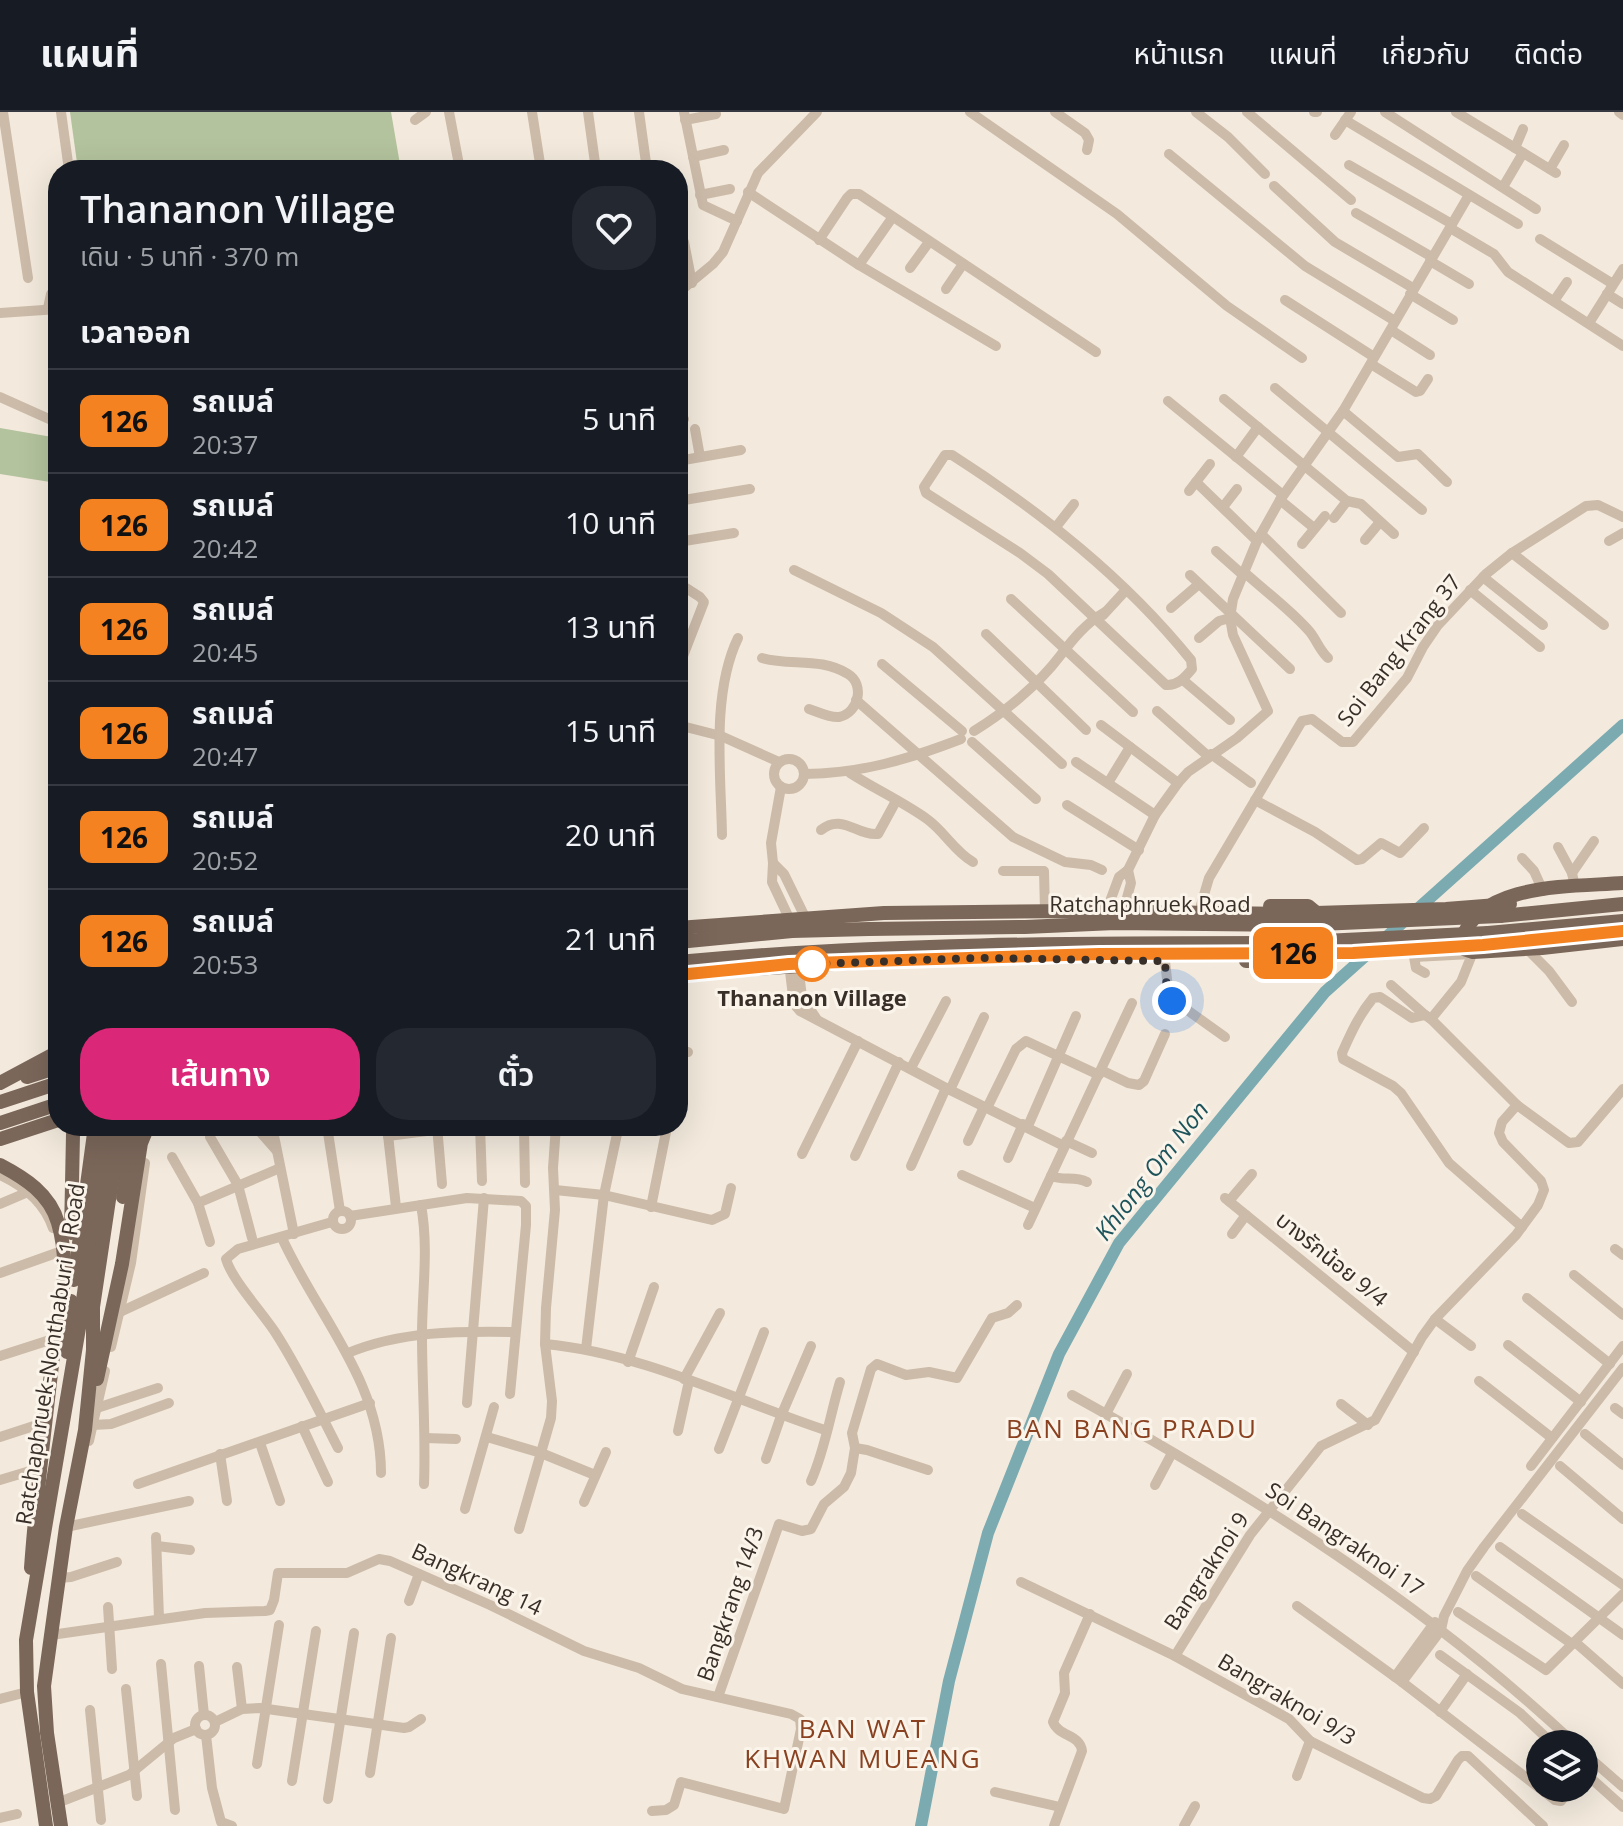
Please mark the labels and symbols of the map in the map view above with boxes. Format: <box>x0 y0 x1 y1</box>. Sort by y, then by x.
street label: Soi Bang Krang 37 <box>1329 567 1467 732</box>
street label: Ratchaphruek Road <box>1049 888 1251 918</box>
line badge: 126 <box>1247 927 1339 979</box>
marker: Thananon Village <box>795 947 829 981</box>
your location <box>1152 981 1192 1021</box>
place label: Thananon Village <box>717 982 907 1012</box>
water label: Khlong Om Non <box>1086 1094 1216 1246</box>
street label: Ratchaphruek-Nonthaburi 1 Road <box>7 1181 91 1527</box>
street label: บางรักน้อย 9/4 <box>1270 1204 1395 1313</box>
district label: BAN BANG PRADU <box>1006 1410 1258 1446</box>
street label: Soi Bangraknoi 17 <box>1261 1474 1430 1602</box>
street label: Bangraknoi 9 <box>1156 1506 1255 1635</box>
street label: Bangkrang 14/3 <box>689 1522 770 1685</box>
street label: Bangkrang 14 <box>407 1535 548 1622</box>
street label: Bangraknoi 9/3 <box>1213 1645 1362 1751</box>
district label: BAN WAT KHWAN MUEANG <box>744 1710 982 1776</box>

